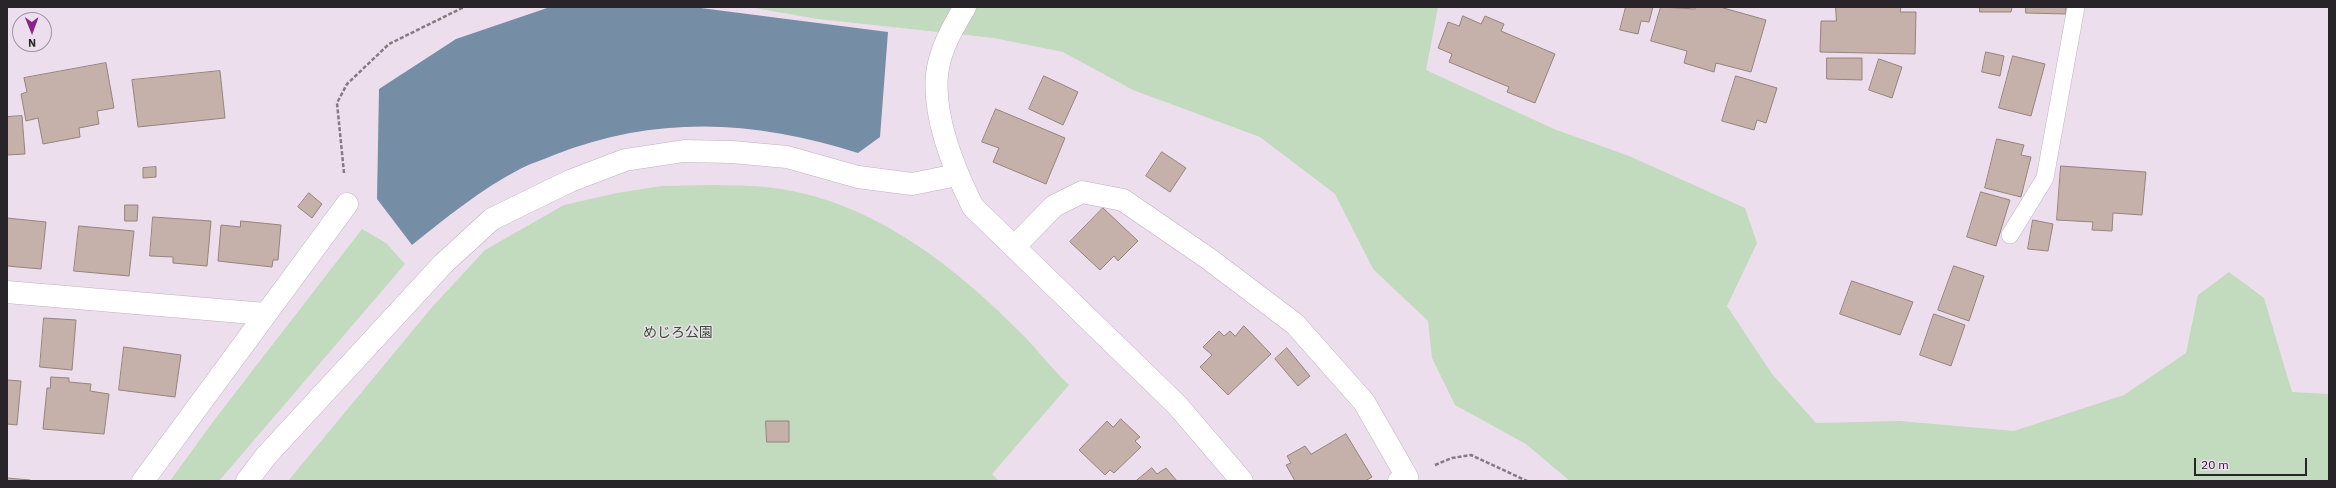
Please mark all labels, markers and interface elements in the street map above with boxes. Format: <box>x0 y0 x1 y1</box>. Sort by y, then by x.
north arrow <box>12 12 52 52</box>
text: N <box>28 36 36 50</box>
park label: めじろ公園 <box>643 325 713 341</box>
scale bar <box>2196 450 2309 476</box>
text: 20 m <box>2201 457 2229 472</box>

